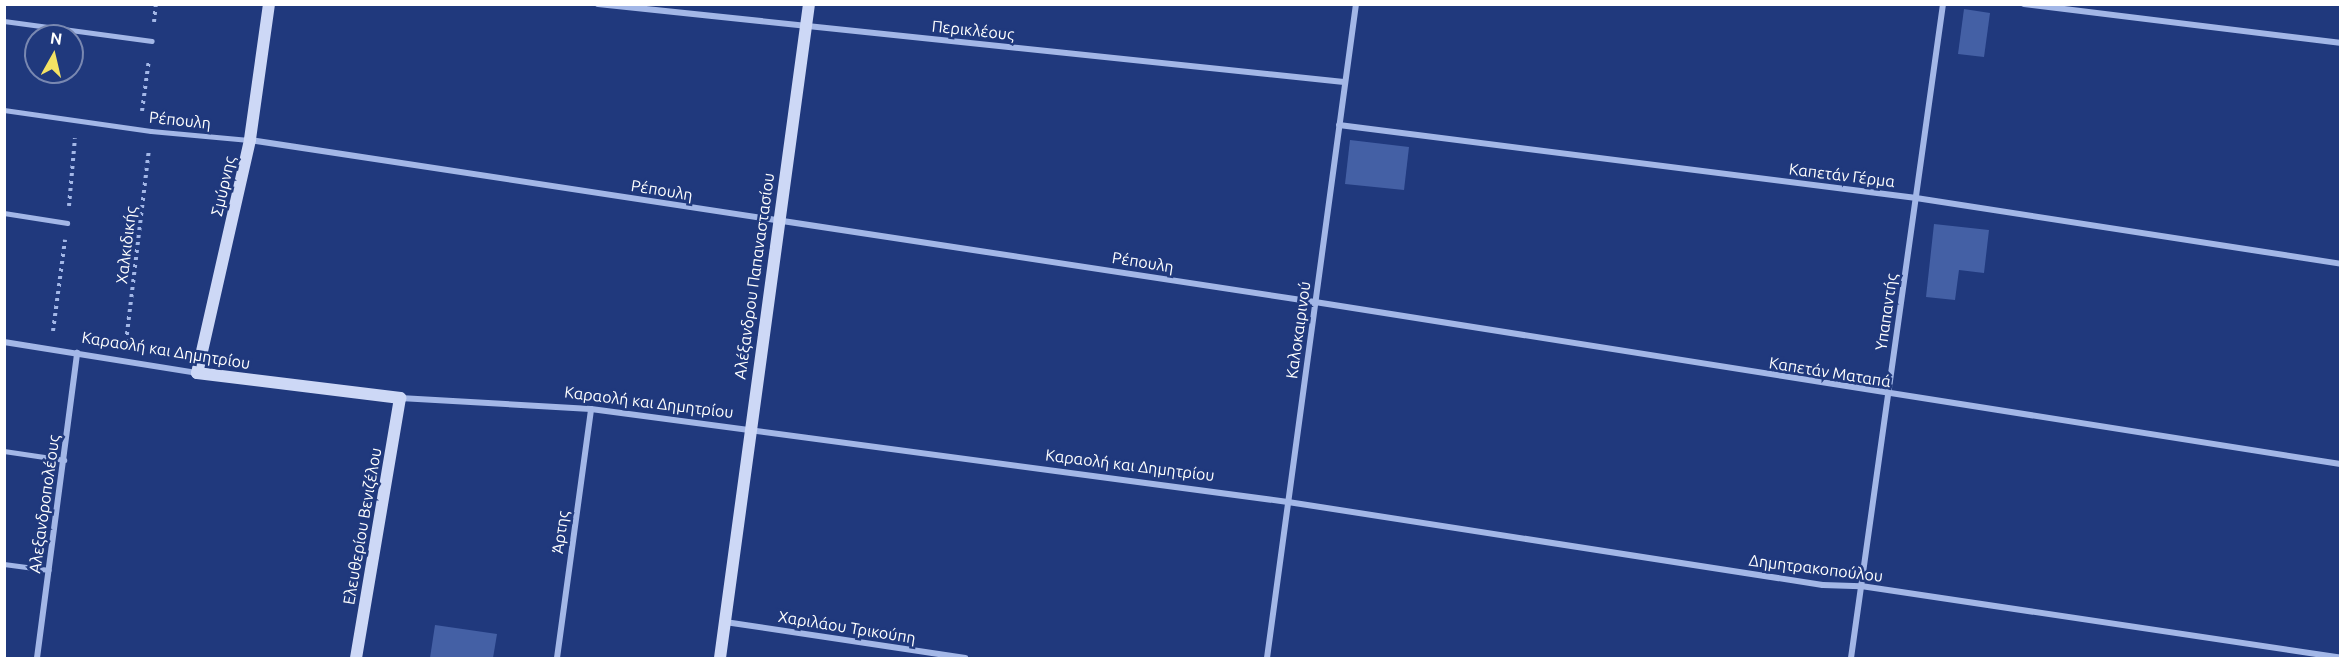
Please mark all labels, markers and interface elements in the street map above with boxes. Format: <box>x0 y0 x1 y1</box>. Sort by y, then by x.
street label: Περικλέους <box>931 16 1015 44</box>
north arrow <box>24 24 84 84</box>
text: N <box>49 28 63 48</box>
street label: Ρέπουλη <box>148 107 212 133</box>
street label: Σμύρνης <box>207 154 239 218</box>
street label: Καπετάν Γέρμα <box>1788 159 1896 191</box>
street label: Αλέξανδρου Παπαναστασίου <box>730 172 778 380</box>
street label: Ρέπουλη <box>630 176 694 204</box>
street label: Χαλκιδικής <box>112 205 140 285</box>
street label: Ρέπουλη <box>1111 248 1175 276</box>
street label: Υπαπαντής <box>1871 272 1901 352</box>
street label: Καλοκαιρινού <box>1282 280 1314 380</box>
street label: Καραολή και Δημητρίου <box>80 327 252 373</box>
street label: Καπετάν Ματαπά <box>1768 353 1892 391</box>
street label: Καραολή και Δημητρίου <box>563 382 735 422</box>
street label: Αλεξανδροπολέους <box>25 433 63 575</box>
street label: Καραολή και Δημητρίου <box>1044 445 1216 485</box>
street label: Ελευθερίου Βενιζέλου <box>339 446 385 606</box>
street label: Άρτης <box>547 509 573 555</box>
street label: Δημητρακοπούλου <box>1748 550 1884 586</box>
street label: Χαριλάου Τρικούπη <box>777 607 917 647</box>

